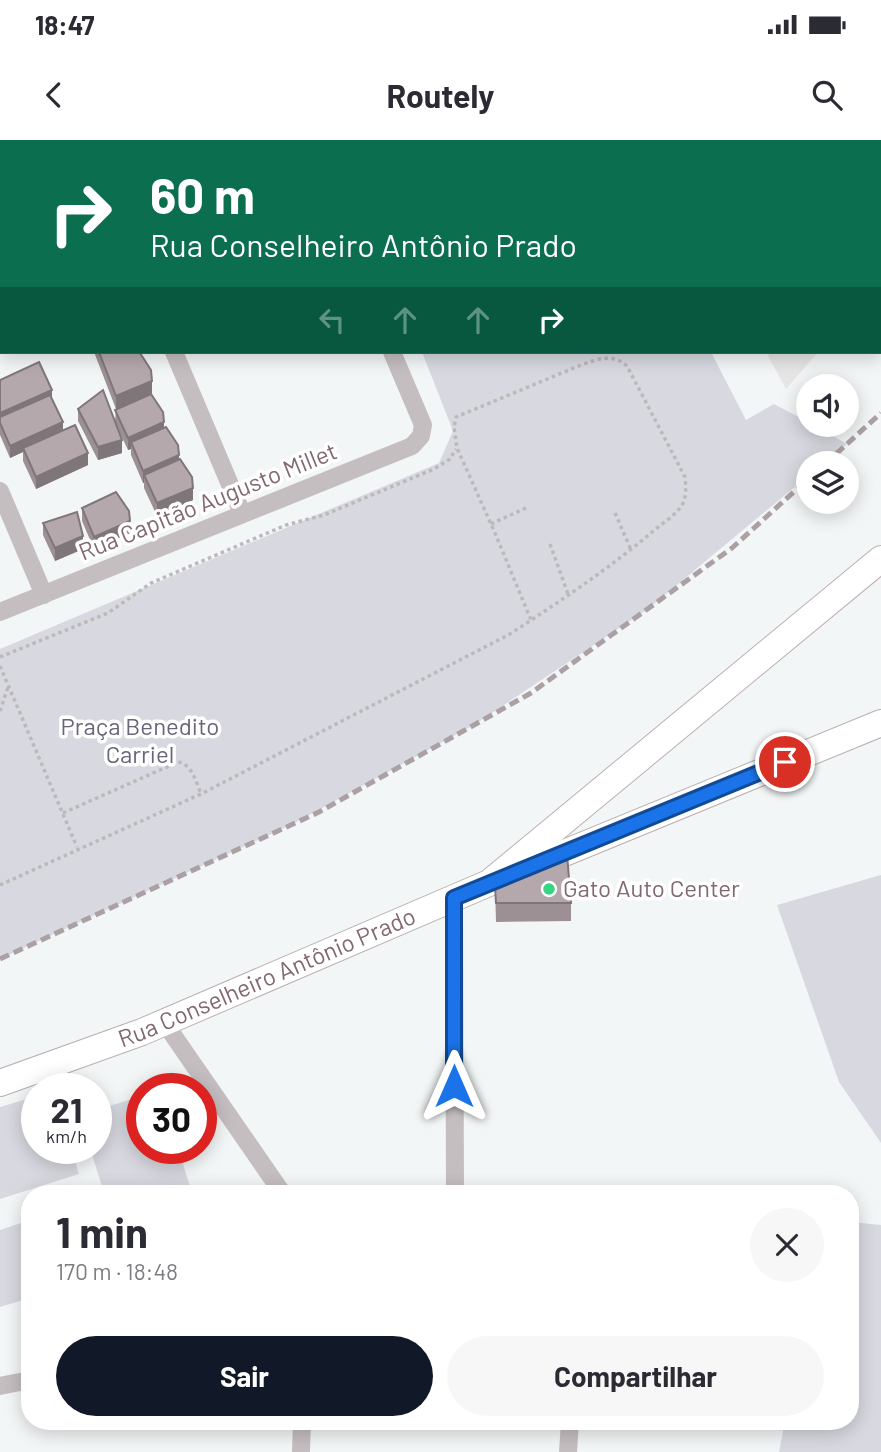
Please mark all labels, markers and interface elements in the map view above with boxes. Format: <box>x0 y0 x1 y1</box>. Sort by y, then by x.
text: 18:47 <box>35 9 95 40</box>
icon: back <box>35 76 73 114</box>
text: Routely <box>386 76 495 114</box>
icon: search <box>808 76 846 114</box>
text: 60 m <box>150 165 255 224</box>
icon: right <box>35 168 126 259</box>
text: Rua Conselheiro Antônio Prado <box>150 225 577 263</box>
icon: left <box>313 301 351 339</box>
icon: ahead <box>386 301 424 339</box>
icon: ahead <box>459 301 497 339</box>
icon: right <box>532 301 570 339</box>
map controls <box>796 374 859 514</box>
button: sound <box>796 374 859 437</box>
street label: Rua Capitão Augusto Millet <box>74 435 341 566</box>
button: layers <box>796 451 859 514</box>
park label: Praça Benedito Carriel <box>61 711 219 768</box>
pin <box>755 732 815 792</box>
icon: arrive <box>766 743 804 781</box>
place label: Gato Auto Center <box>563 873 740 902</box>
marker: Gato Auto Center <box>541 881 557 897</box>
street label: Rua Conselheiro Antônio Prado <box>114 900 419 1052</box>
position arrow <box>417 1049 491 1123</box>
speed limit sign: 30 <box>126 1073 217 1164</box>
text: 21 <box>51 1088 82 1130</box>
text: km/h <box>46 1125 87 1147</box>
text: 1 min <box>56 1206 148 1256</box>
button: close <box>750 1208 824 1282</box>
text: 170 m · 18:48 <box>56 1257 178 1285</box>
button: Sair <box>56 1336 433 1416</box>
button: Compartilhar <box>447 1336 824 1416</box>

